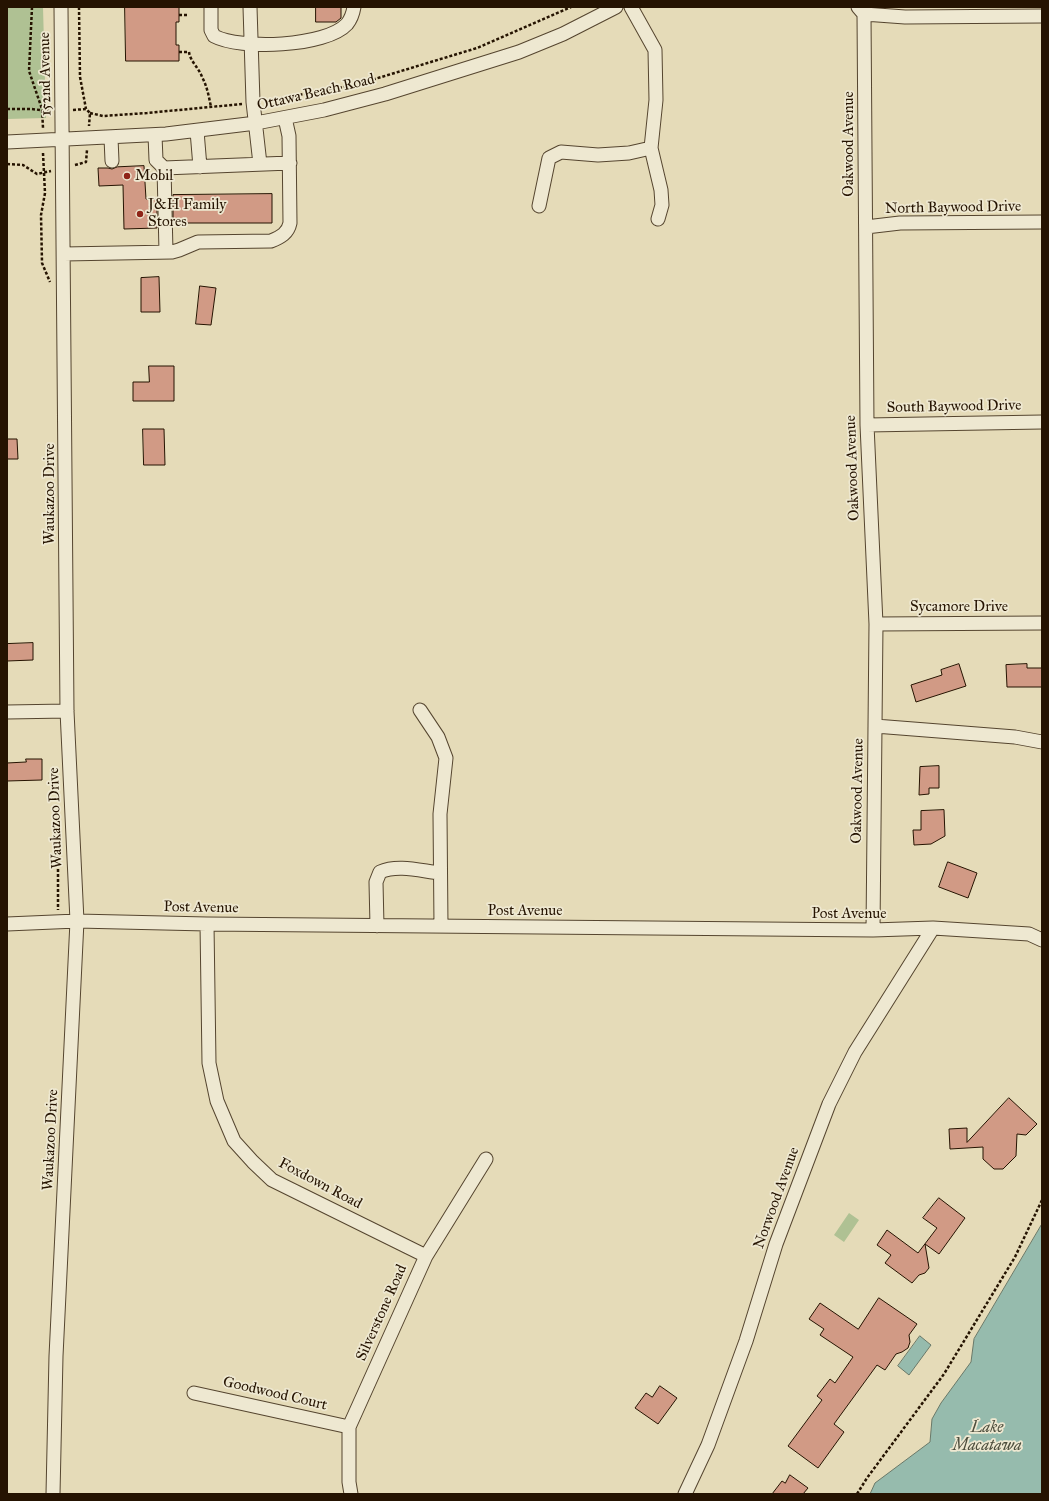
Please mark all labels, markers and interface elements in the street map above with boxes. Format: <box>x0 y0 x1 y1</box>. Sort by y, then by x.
street label: 152nd Avenue <box>36 32 56 116</box>
street label: Ottawa Beach Road <box>256 71 376 115</box>
street label: Oakwood Avenue <box>840 91 858 197</box>
place label: Mobil <box>135 167 173 185</box>
marker: Mobil <box>122 171 132 181</box>
place label: J&H Family Stores <box>148 196 226 231</box>
street label: North Baywood Drive <box>885 198 1021 218</box>
marker: J&H Family Stores <box>135 209 145 219</box>
street label: South Baywood Drive <box>886 397 1022 417</box>
street label: Oakwood Avenue <box>842 415 864 521</box>
street label: Waukazoo Drive <box>41 443 59 545</box>
street label: Sycamore Drive <box>910 598 1008 616</box>
street label: Oakwood Avenue <box>848 738 868 844</box>
street label: Waukazoo Drive <box>45 767 67 869</box>
street label: Post Avenue <box>163 898 239 918</box>
street label: Post Avenue <box>488 902 562 920</box>
street label: Post Avenue <box>812 905 886 923</box>
street label: Waukazoo Drive <box>39 1089 63 1191</box>
street label: Norwood Avenue <box>750 1145 804 1251</box>
street label: Foxdown Road <box>275 1154 365 1214</box>
street label: Silverstone Road <box>353 1262 411 1364</box>
street label: Goodwood Court <box>221 1373 329 1415</box>
water label: Lake Macatawa <box>952 1418 1022 1456</box>

